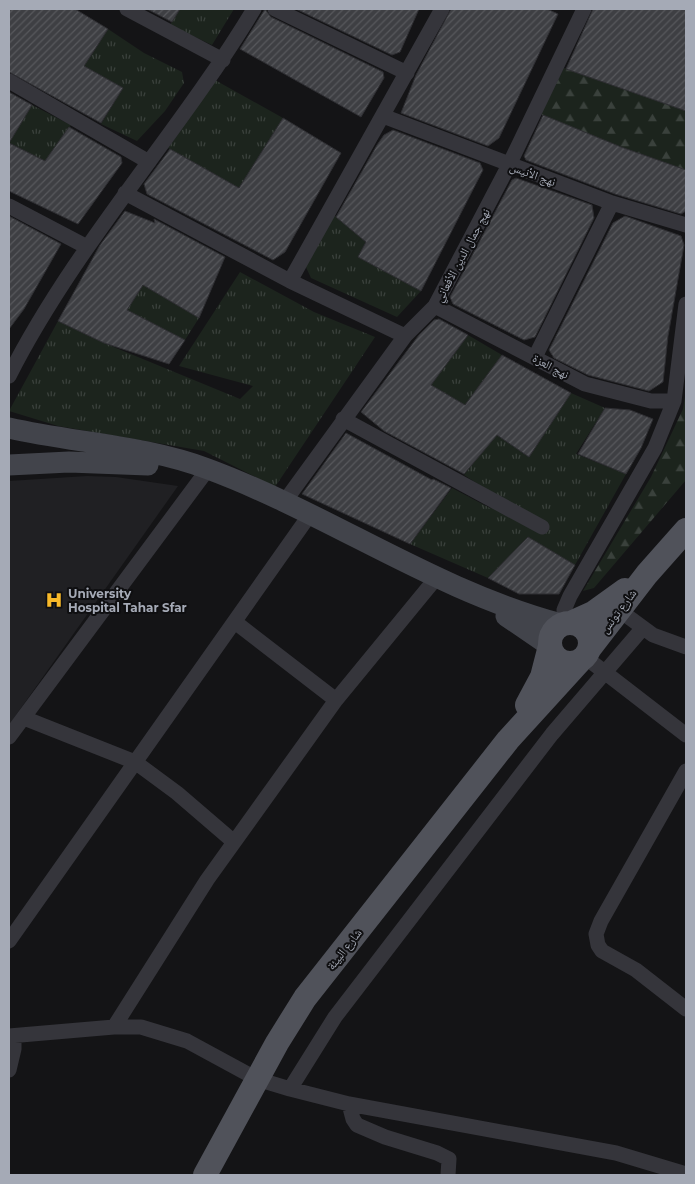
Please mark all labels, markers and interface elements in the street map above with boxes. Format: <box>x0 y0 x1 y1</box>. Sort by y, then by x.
street label: نهج الأنيس <box>508 159 558 189</box>
street label: نهج جمال الدين الأفعاني <box>431 206 496 306</box>
street label: نهج العزة <box>530 350 572 382</box>
place label: University Hospital Tahar Sfar <box>68 586 187 615</box>
street label: شارع تونس <box>597 586 640 637</box>
hospital icon: University Hospital Tahar Sfar <box>44 590 64 610</box>
street label: شارع البيئة <box>323 925 366 973</box>

